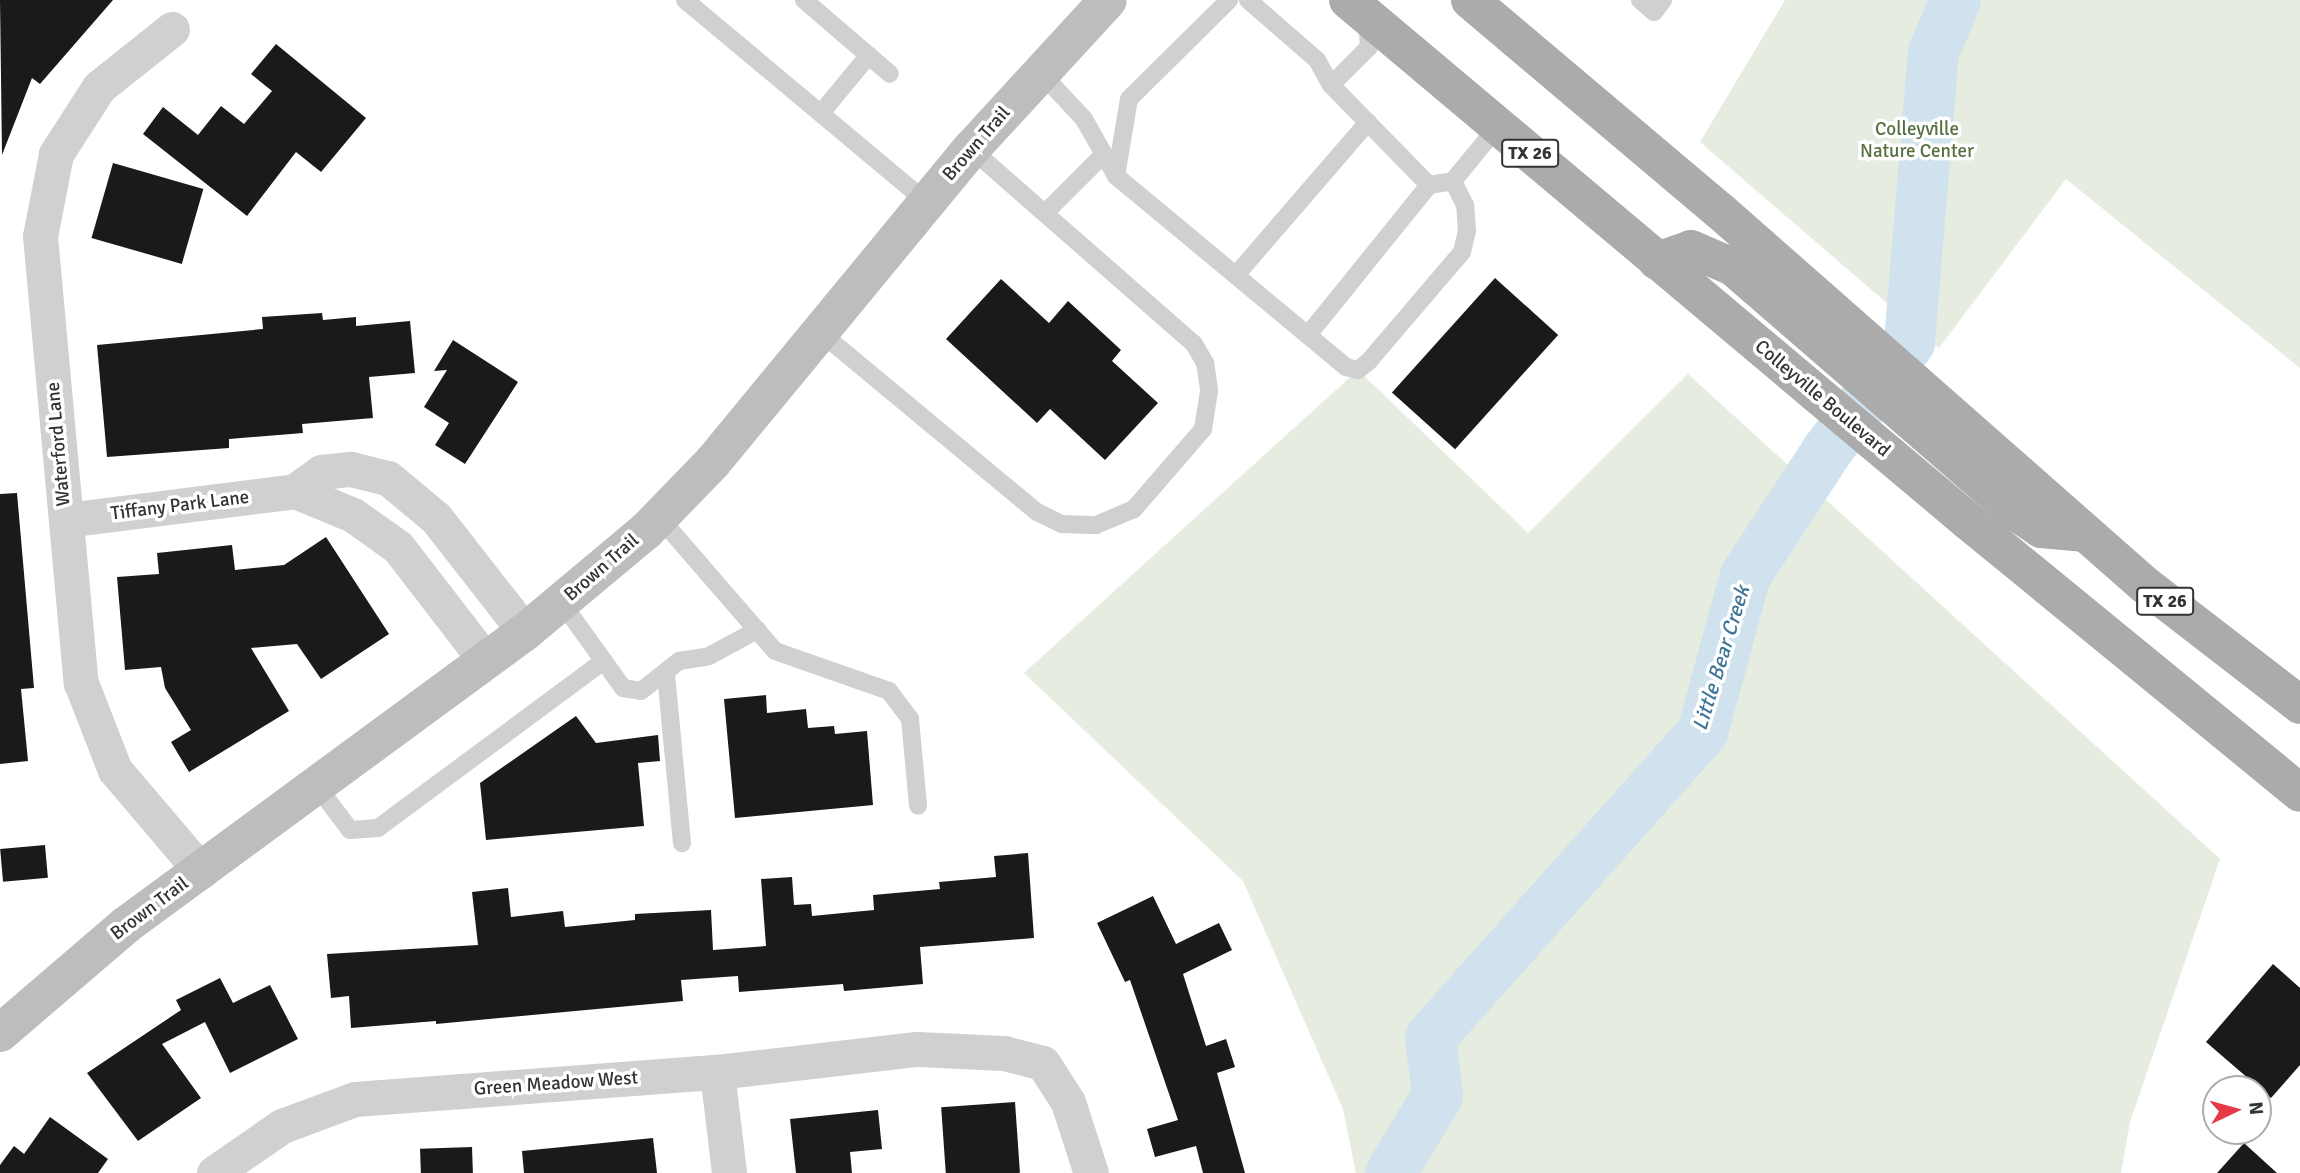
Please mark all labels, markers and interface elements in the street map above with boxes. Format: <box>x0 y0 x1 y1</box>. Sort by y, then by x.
street label: Brown Trail <box>938 102 1016 186</box>
park label: Colleyville Nature Center <box>1860 119 1974 163</box>
road number: TX 26 <box>1500 138 1560 168</box>
street label: Colleyville Boulevard <box>1750 336 1894 462</box>
street label: Waterford Lane <box>42 381 76 507</box>
street label: Tiffany Park Lane <box>110 486 250 526</box>
street label: Brown Trail <box>560 529 644 607</box>
water label: Little Bear Creek <box>1687 583 1755 733</box>
road number: TX 26 <box>2135 586 2195 616</box>
street label: Brown Trail <box>107 872 193 946</box>
street label: Green Meadow West <box>473 1067 639 1101</box>
north arrow <box>2202 1075 2272 1145</box>
text: N <box>2243 1101 2268 1116</box>

